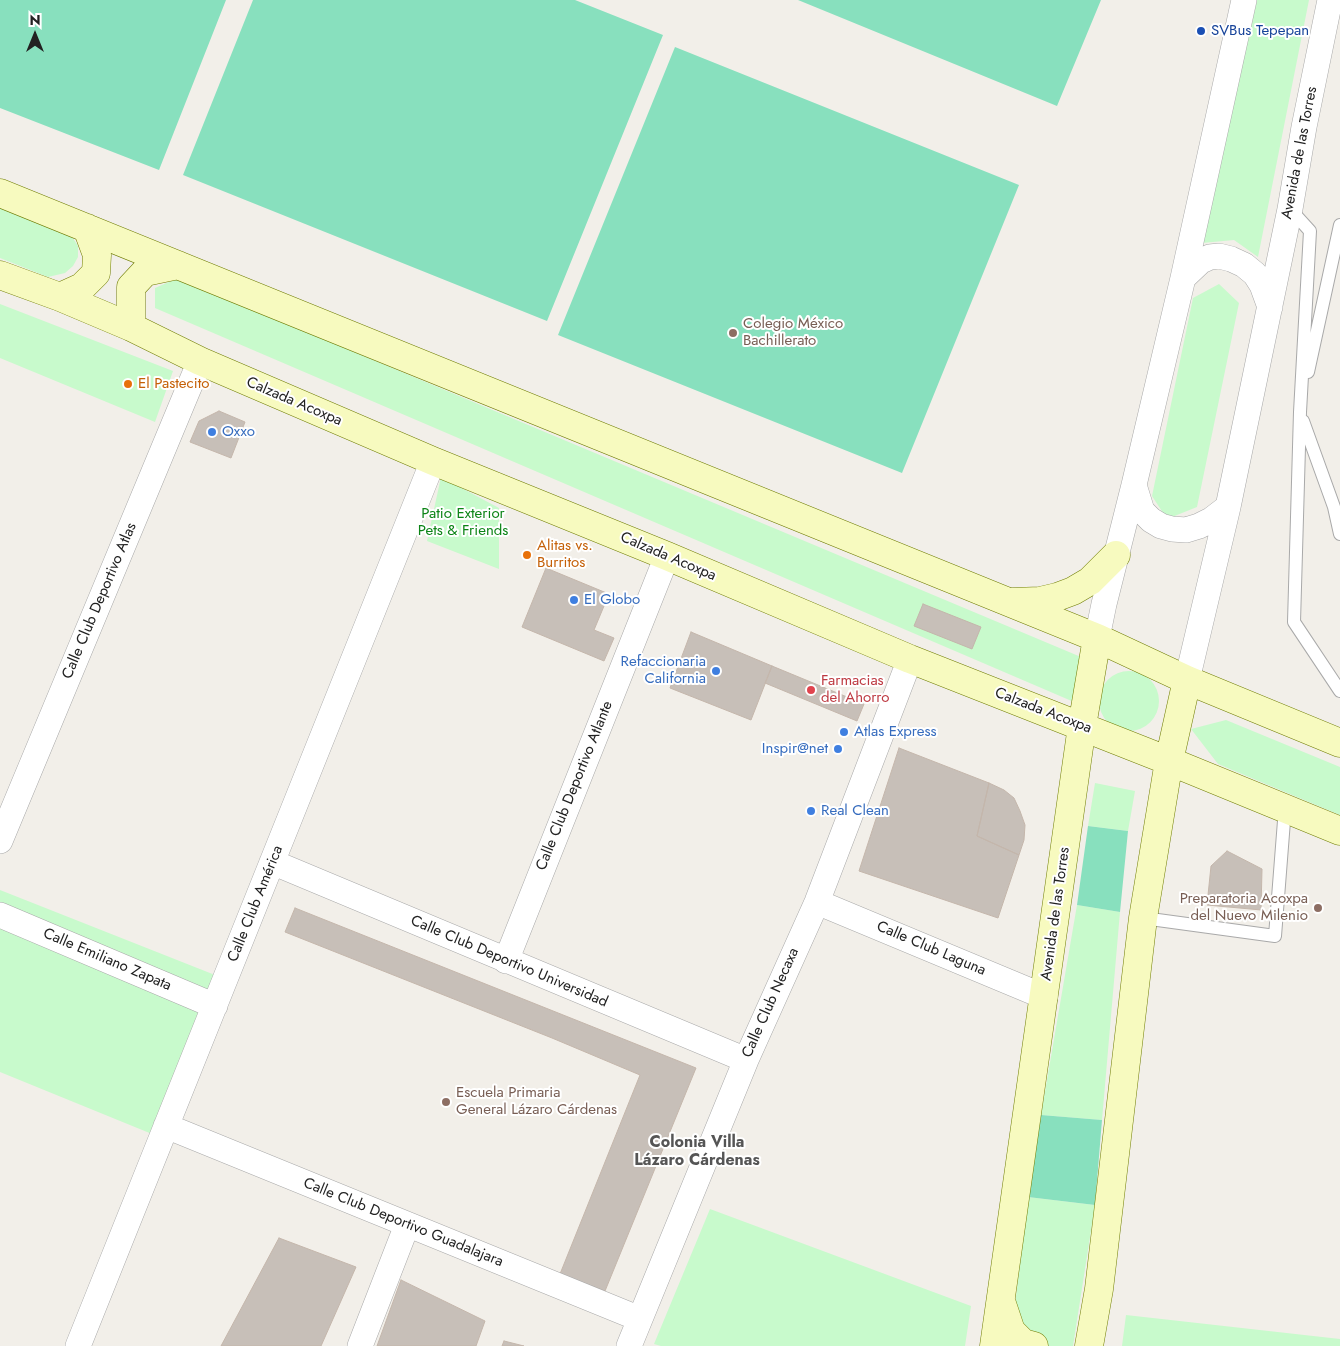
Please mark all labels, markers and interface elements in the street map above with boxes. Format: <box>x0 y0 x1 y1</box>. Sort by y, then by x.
north arrow <box>10 10 60 60</box>
text: N <box>29 10 41 30</box>
place label: SVBus Tepepan <box>1211 22 1309 40</box>
marker: SVBus Tepepan <box>1195 25 1207 37</box>
street label: Avenida de las Torres <box>1278 85 1322 221</box>
place label: Colegio México Bachillerato <box>743 315 843 350</box>
marker: Colegio México Bachillerato <box>727 327 739 339</box>
street label: Calzada Acoxpa <box>243 374 345 430</box>
place label: El Pastecito <box>138 375 209 393</box>
marker: El Pastecito <box>122 378 134 390</box>
place label: Oxxo <box>222 423 255 441</box>
marker: Oxxo <box>206 426 218 438</box>
park label: Patio Exterior Pets & Friends <box>418 505 508 540</box>
street label: Calle Club Deportivo Atlas <box>59 520 141 682</box>
street label: Calzada Acoxpa <box>617 529 719 585</box>
place label: Alitas vs. Burritos <box>537 537 593 572</box>
marker: Alitas vs. Burritos <box>521 549 533 561</box>
place label: El Globo <box>584 591 640 609</box>
marker: El Globo <box>568 594 580 606</box>
place label: Refaccionaria California <box>621 653 706 688</box>
marker: Refaccionaria California <box>710 665 722 677</box>
place label: Farmacias del Ahorro <box>821 672 889 707</box>
marker: Farmacias del Ahorro <box>805 684 817 696</box>
street label: Calzada Acoxpa <box>992 684 1094 738</box>
street label: Calle Club Deportivo Atlante <box>533 699 617 873</box>
place label: Atlas Express <box>854 723 937 741</box>
marker: Atlas Express <box>838 726 850 738</box>
place label: Inspir@net <box>762 740 828 758</box>
marker: Inspir@net <box>832 743 844 755</box>
place label: Real Clean <box>821 802 889 820</box>
marker: Real Clean <box>805 805 817 817</box>
street label: Calle Club América <box>224 843 288 965</box>
street label: Avenida de las Torres <box>1038 846 1074 982</box>
place label: Preparatoria Acoxpa del Nuevo Milenio <box>1180 890 1308 925</box>
marker: Preparatoria Acoxpa del Nuevo Milenio <box>1312 902 1324 914</box>
street label: Calle Club Deportivo Universidad <box>408 912 610 1012</box>
street label: Calle Club Laguna <box>874 918 988 980</box>
street label: Calle Emiliano Zapata <box>40 925 174 995</box>
street label: Calle Club Necaxa <box>739 945 803 1061</box>
place label: Escuela Primaria General Lázaro Cárdenas <box>456 1084 617 1119</box>
marker: Escuela Primaria General Lázaro Cárdenas <box>440 1096 452 1108</box>
district label: Colonia Villa Lázaro Cárdenas <box>634 1133 760 1171</box>
street label: Calle Club Deportivo Guadalajara <box>300 1175 506 1271</box>

